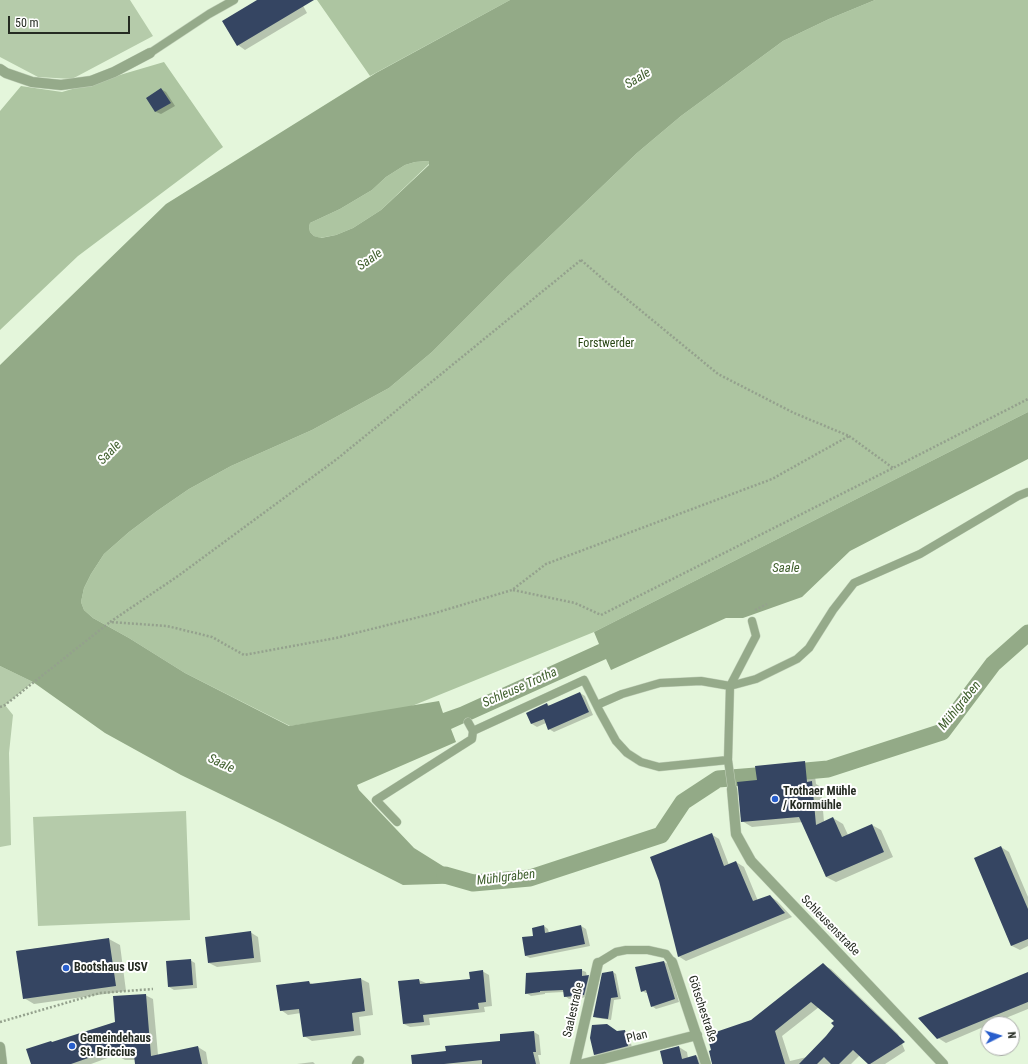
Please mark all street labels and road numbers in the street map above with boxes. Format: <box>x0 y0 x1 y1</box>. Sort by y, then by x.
street label: Schleusenstraße <box>797 893 863 959</box>
street label: Götschestraße <box>684 974 720 1044</box>
street label: Saalestraße <box>561 981 587 1039</box>
street label: Plan <box>625 1027 649 1047</box>

